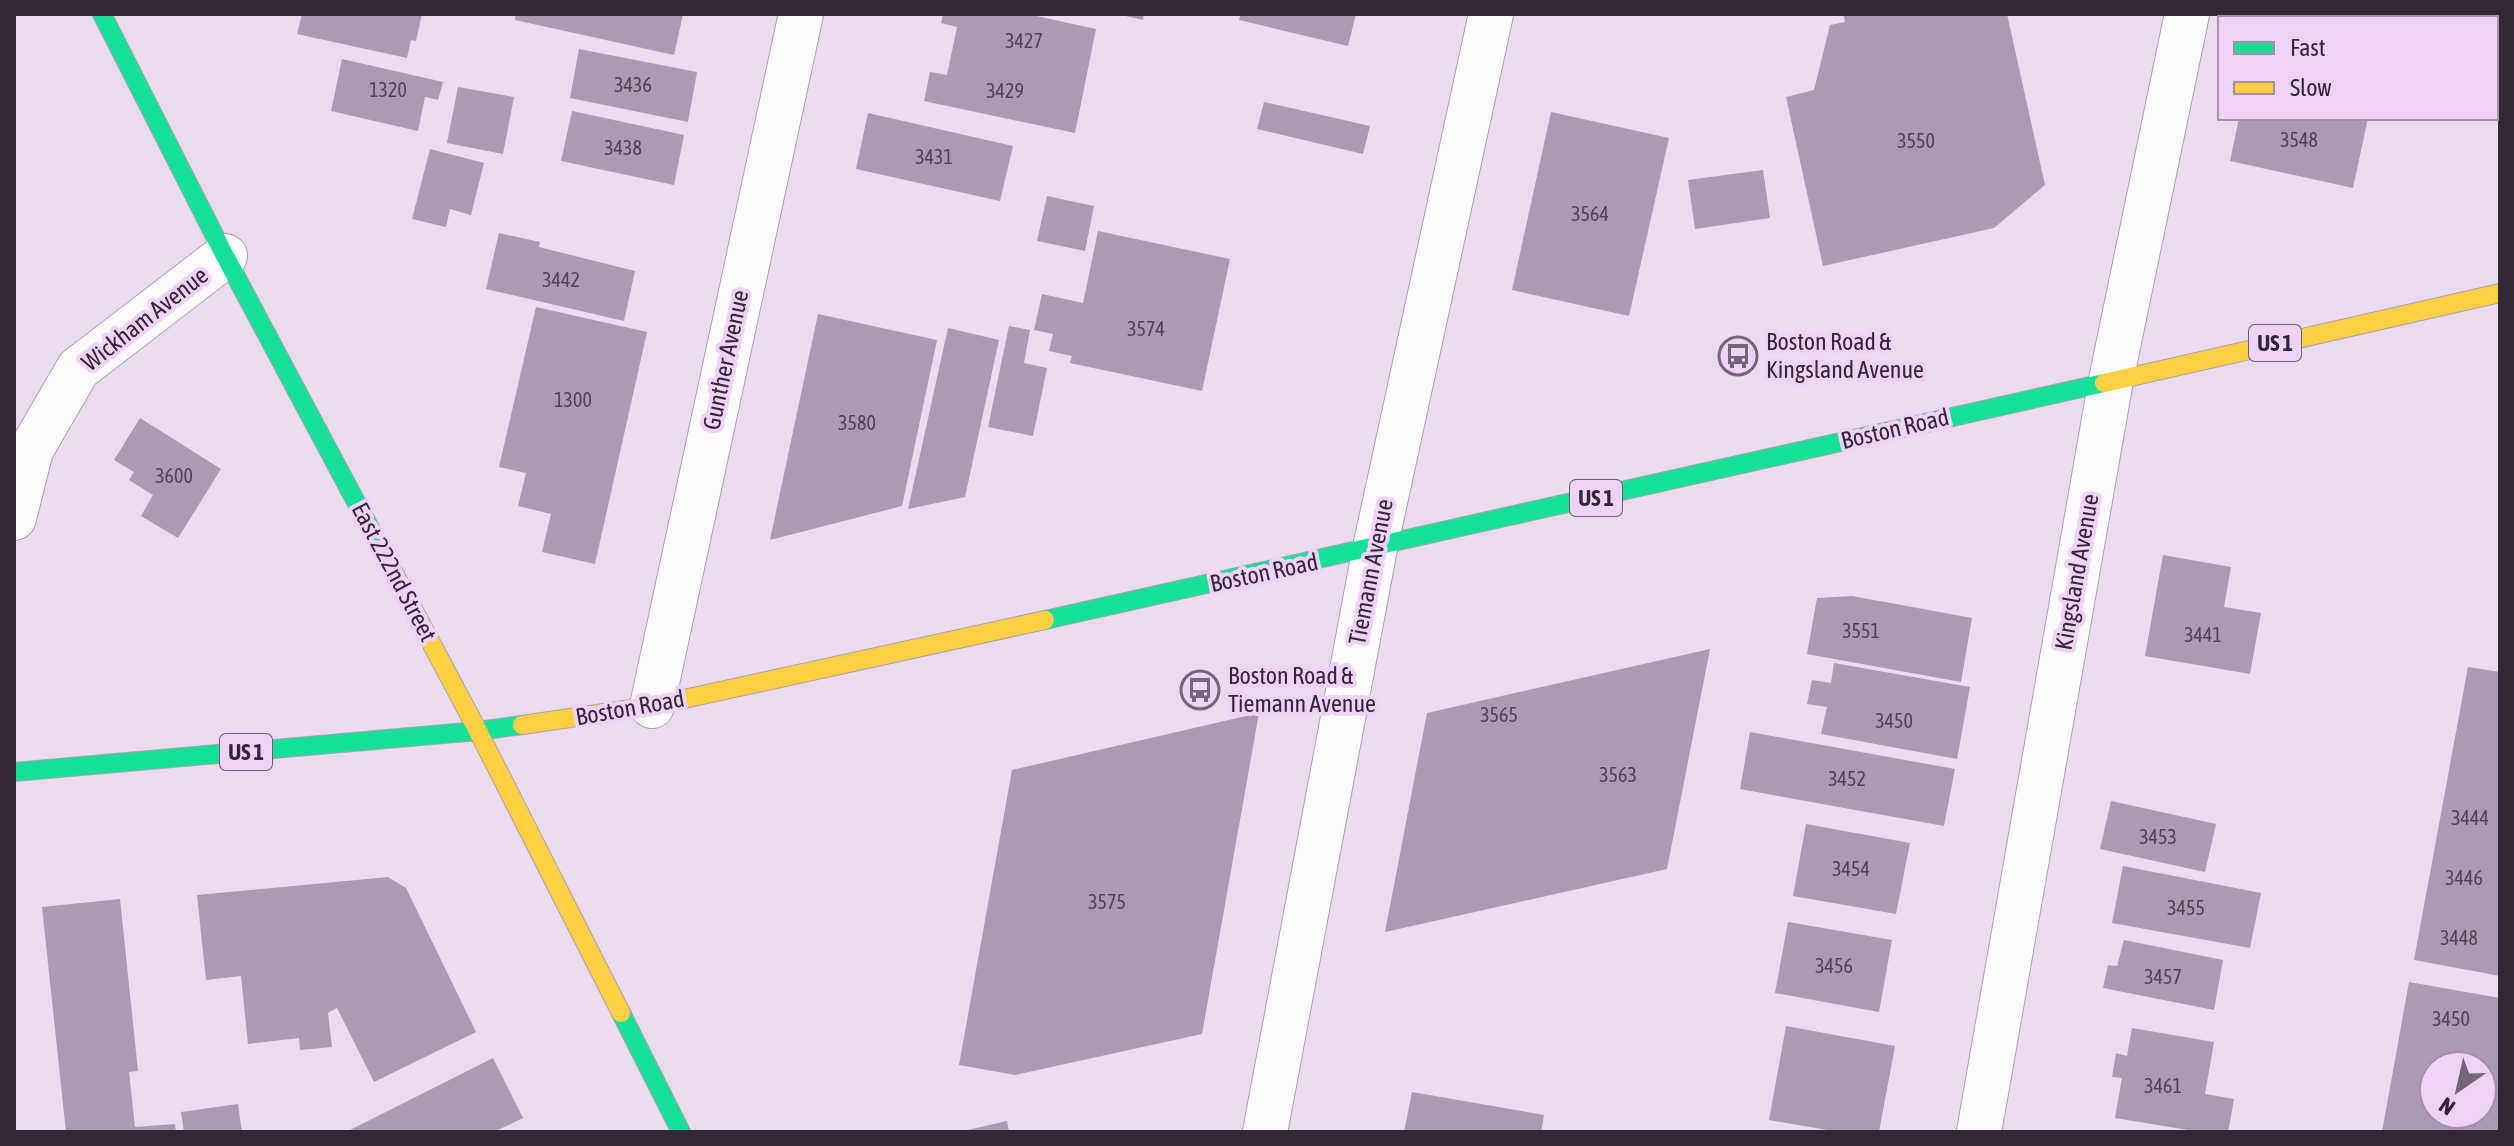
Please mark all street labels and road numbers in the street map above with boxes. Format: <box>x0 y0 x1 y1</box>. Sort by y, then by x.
street label: Wickham Avenue <box>76 261 213 376</box>
street label: Gunther Avenue <box>698 288 753 432</box>
road number: US 1 <box>2249 325 2301 361</box>
street label: Boston Road <box>1838 403 1951 454</box>
road number: US 1 <box>1570 480 1622 516</box>
street label: Kingsland Avenue <box>2049 492 2104 652</box>
street label: Tiemann Avenue <box>1343 497 1398 647</box>
street label: East 222nd Street <box>347 498 442 646</box>
street label: Boston Road <box>1207 548 1320 597</box>
street label: Boston Road <box>573 685 686 730</box>
road number: US 1 <box>220 734 272 770</box>

